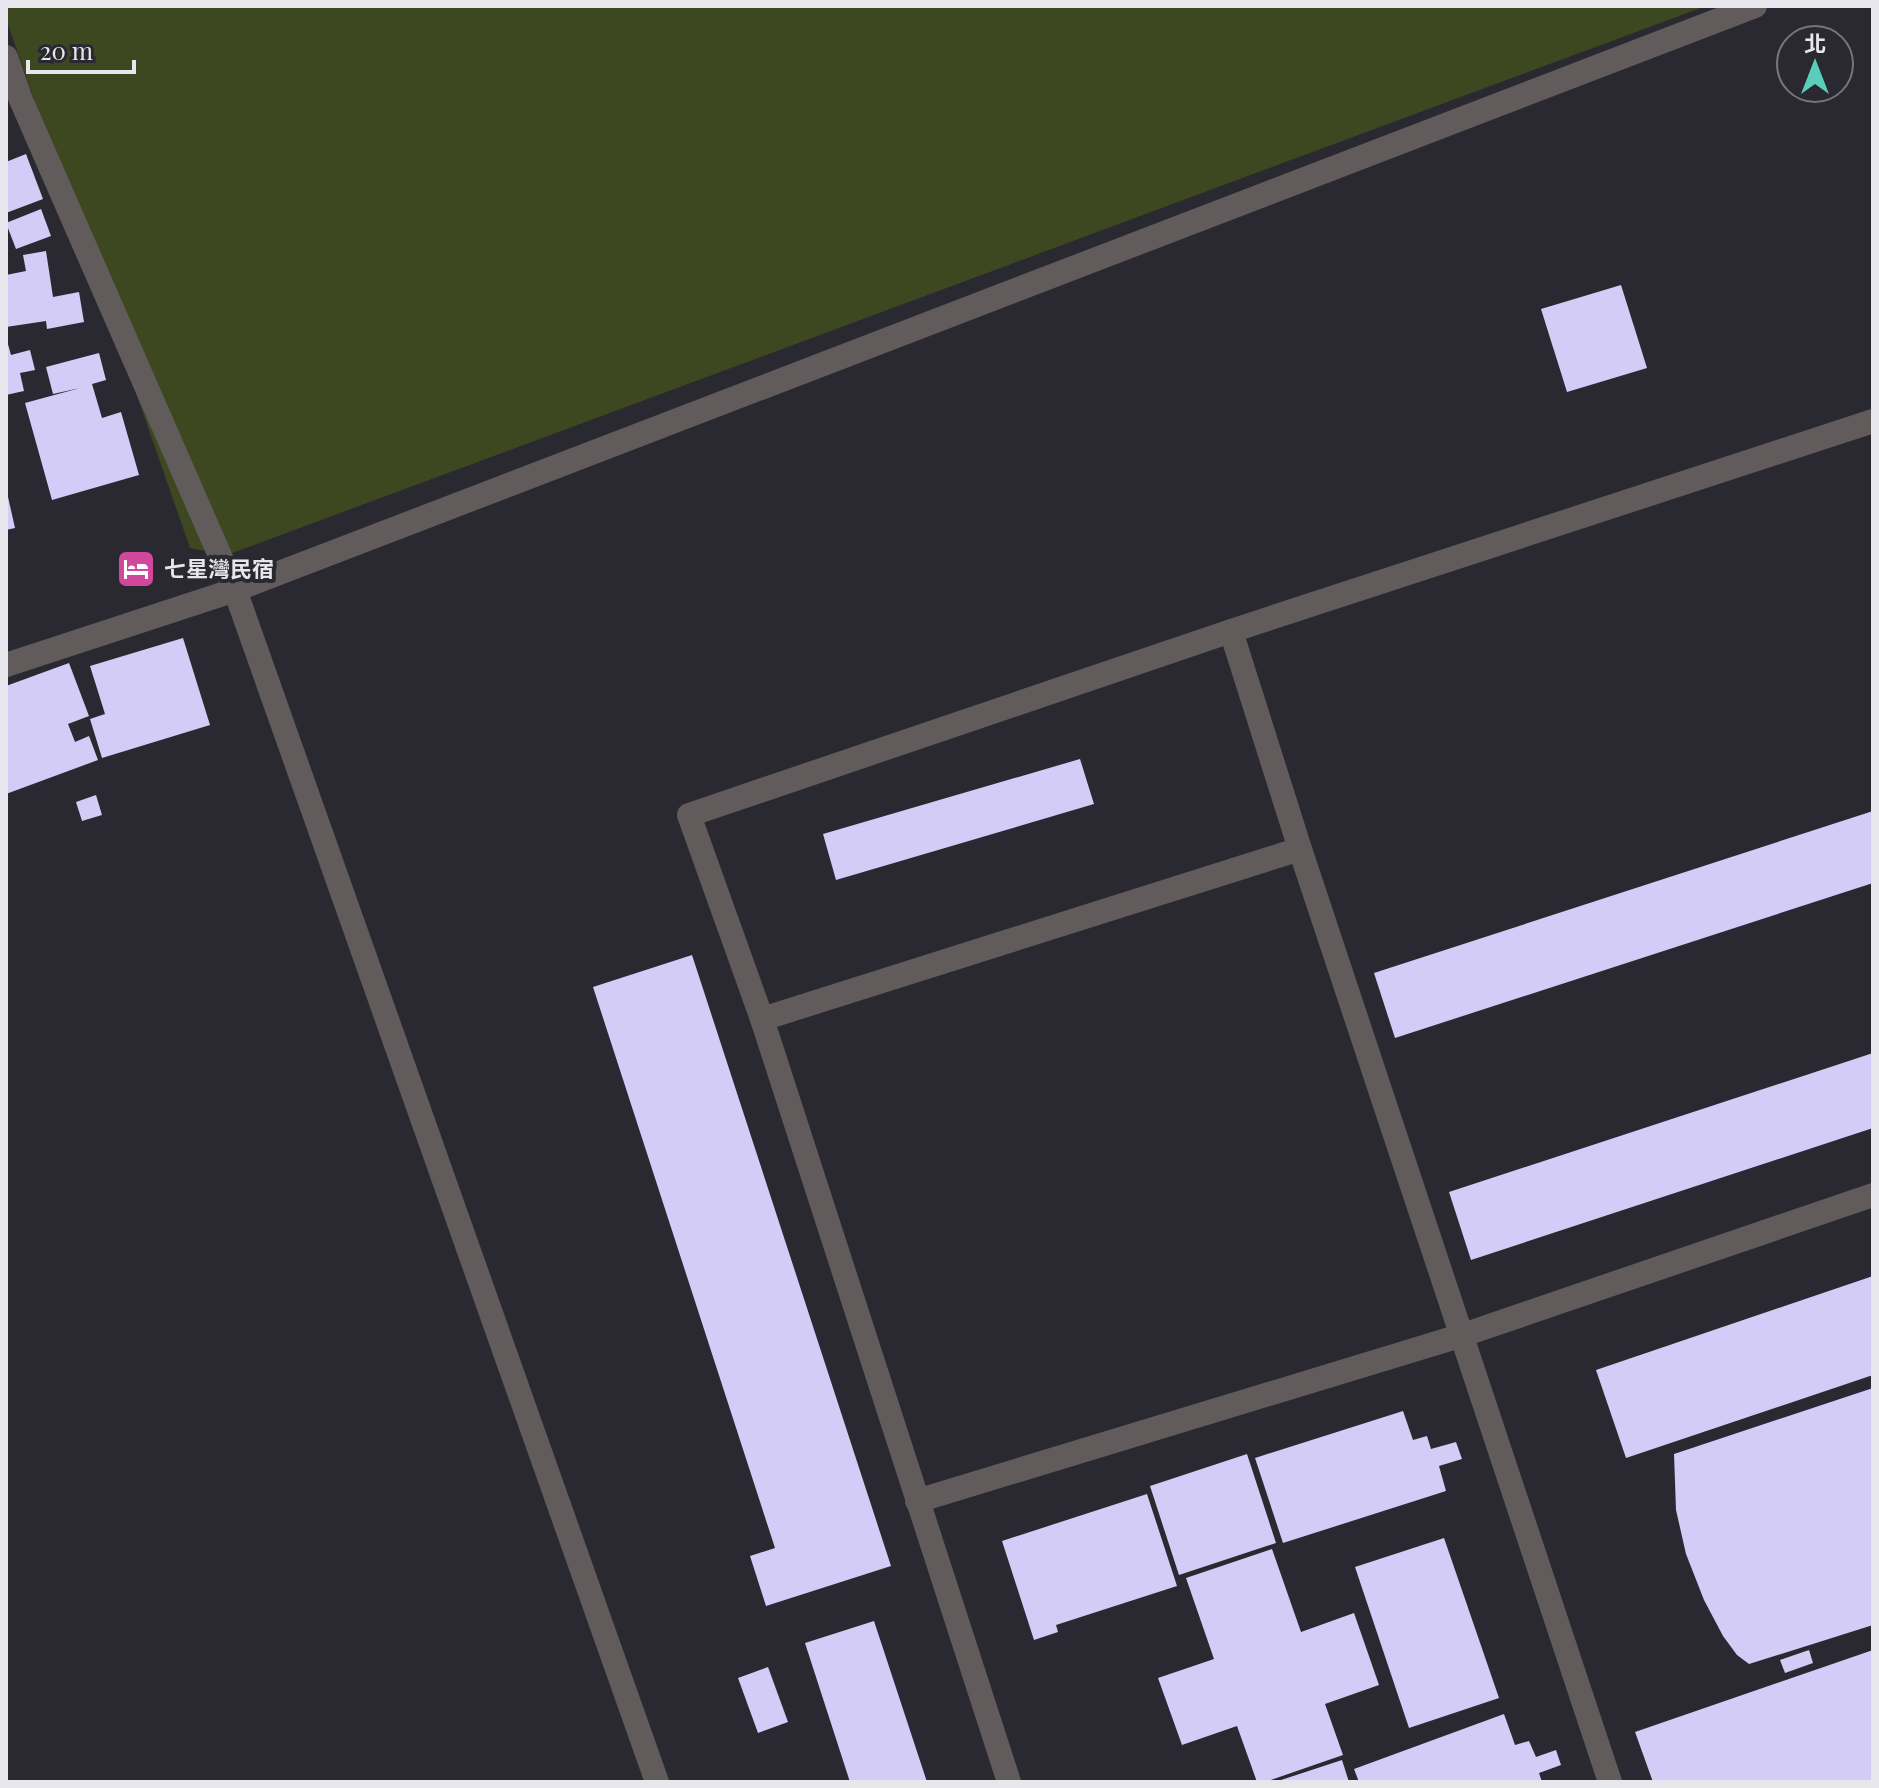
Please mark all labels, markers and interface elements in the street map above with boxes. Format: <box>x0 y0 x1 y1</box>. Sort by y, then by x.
scale bar <box>28 24 134 74</box>
north arrow <box>1775 24 1855 104</box>
text: 北 <box>1804 28 1826 58</box>
text: 20 m <box>40 34 93 66</box>
hotel icon: 七星灣民宿 <box>115 548 157 590</box>
place label: 七星灣民宿 <box>164 553 274 583</box>

